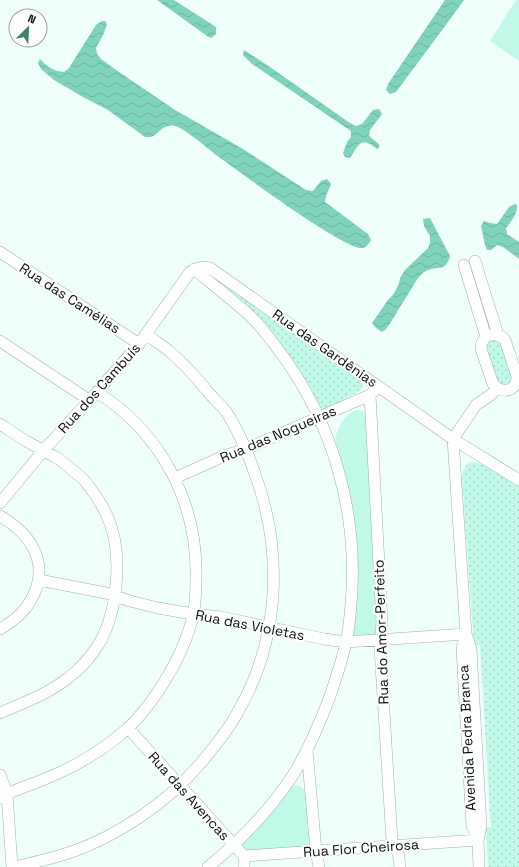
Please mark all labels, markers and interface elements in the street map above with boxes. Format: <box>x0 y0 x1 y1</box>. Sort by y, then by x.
north arrow <box>8 8 48 48</box>
text: N <box>26 11 38 27</box>
street label: Rua das Camélias <box>16 259 124 337</box>
street label: Rua das Gardênias <box>269 305 381 391</box>
street label: Rua dos Cambuís <box>54 339 144 437</box>
street label: Rua das Nogueiras <box>217 401 339 467</box>
street label: Rua do Amor-Perfeito <box>369 559 393 705</box>
street label: Rua das Violetas <box>194 606 306 644</box>
street label: Avenida Pedra Branca <box>454 664 480 812</box>
street label: Rua das Avencas <box>144 748 234 844</box>
street label: Rua Flor Cheirosa <box>303 835 419 861</box>

